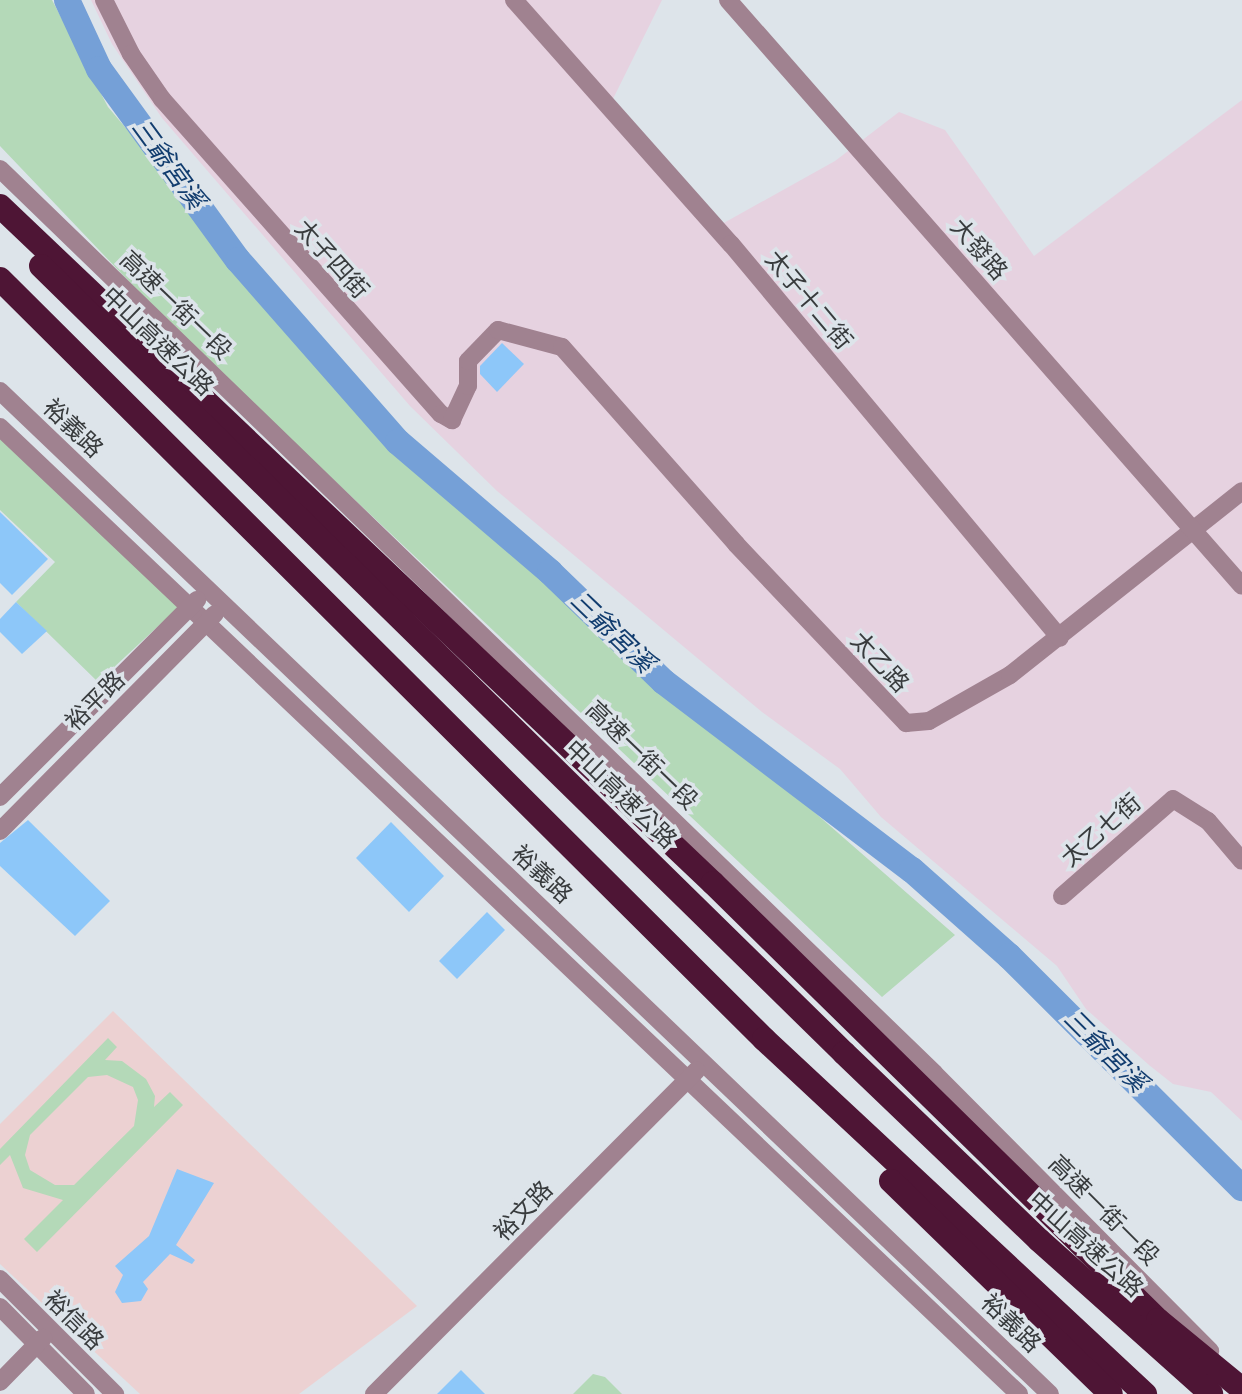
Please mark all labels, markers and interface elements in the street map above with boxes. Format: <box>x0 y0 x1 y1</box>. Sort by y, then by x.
water label: 三爺宮溪 <box>125 113 211 215</box>
street label: 大發路 <box>945 212 1013 286</box>
street label: 太子四街 <box>289 214 375 304</box>
street label: 高速一街一段 <box>114 245 238 365</box>
street label: 太子十二街 <box>759 245 859 355</box>
street label: 中山高速公路 <box>96 281 220 401</box>
street label: 裕義路 <box>37 393 109 463</box>
water label: 三爺宮溪 <box>564 585 660 679</box>
street label: 太乙路 <box>845 626 915 698</box>
street label: 裕平路 <box>59 665 131 737</box>
street label: 高速一街一段 <box>580 695 704 815</box>
street label: 中山高速公路 <box>559 734 683 854</box>
street label: 太乙七街 <box>1055 788 1147 872</box>
street label: 裕義路 <box>506 839 578 909</box>
water label: 三爺宮溪 <box>1057 1003 1153 1099</box>
street label: 高速一街一段 <box>1043 1149 1165 1271</box>
street label: 裕文路 <box>488 1175 558 1247</box>
street label: 中山高速公路 <box>1023 1185 1149 1303</box>
street label: 裕信路 <box>38 1284 110 1356</box>
street label: 裕義路 <box>975 1288 1047 1358</box>

